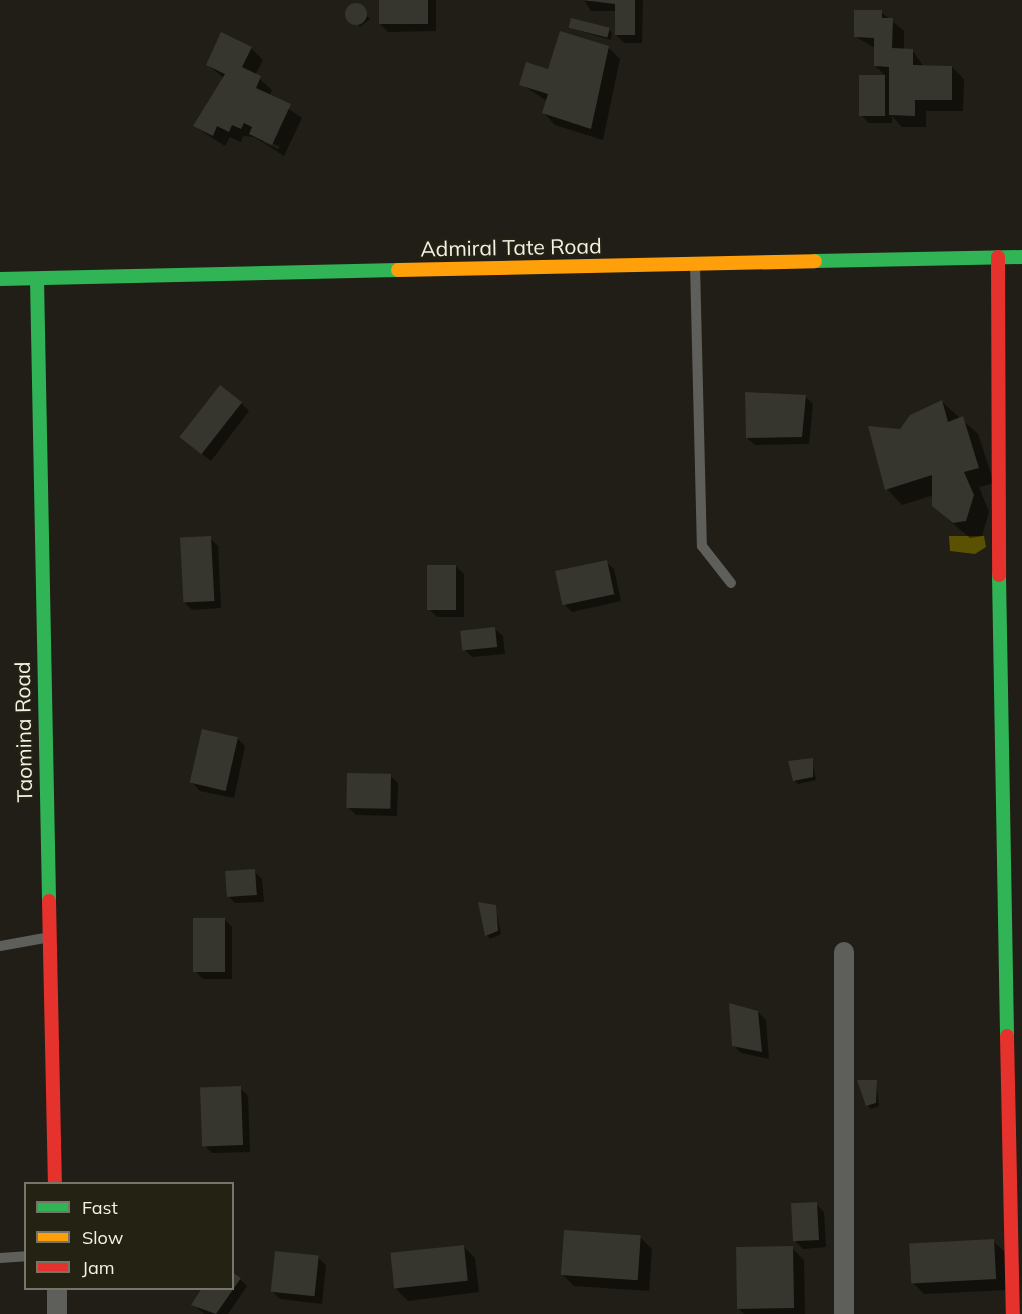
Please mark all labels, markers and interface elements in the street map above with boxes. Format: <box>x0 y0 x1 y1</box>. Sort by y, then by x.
street label: Admiral Tate Road <box>420 233 602 261</box>
street label: Taomina Road <box>9 661 37 803</box>
legend <box>24 1182 234 1290</box>
text: Fast <box>82 1196 118 1219</box>
text: Slow <box>82 1226 123 1249</box>
text: Jam <box>82 1256 115 1279</box>

